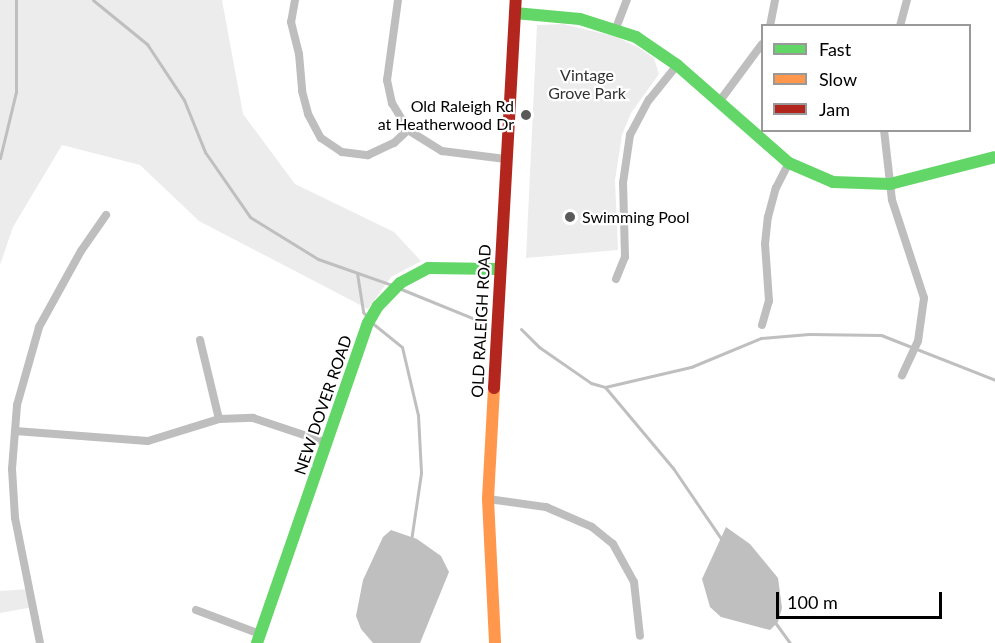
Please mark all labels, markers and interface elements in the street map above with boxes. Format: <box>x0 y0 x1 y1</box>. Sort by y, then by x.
legend <box>761 24 971 132</box>
text: Fast <box>819 38 851 60</box>
park label: Vintage Grove Park <box>548 65 626 103</box>
text: Slow <box>819 68 857 90</box>
place label: Old Raleigh Rd at Heatherwood Dr <box>378 96 514 134</box>
text: Jam <box>819 98 850 120</box>
marker: Old Raleigh Rd at Heatherwood Dr <box>519 108 533 122</box>
place label: Swimming Pool <box>582 207 689 227</box>
marker: Swimming Pool <box>563 210 577 224</box>
street label: OLD RALEIGH ROAD <box>467 244 495 398</box>
street label: NEW DOVER ROAD <box>290 333 356 477</box>
scale bar <box>779 580 946 618</box>
text: 100 m <box>787 591 838 613</box>

